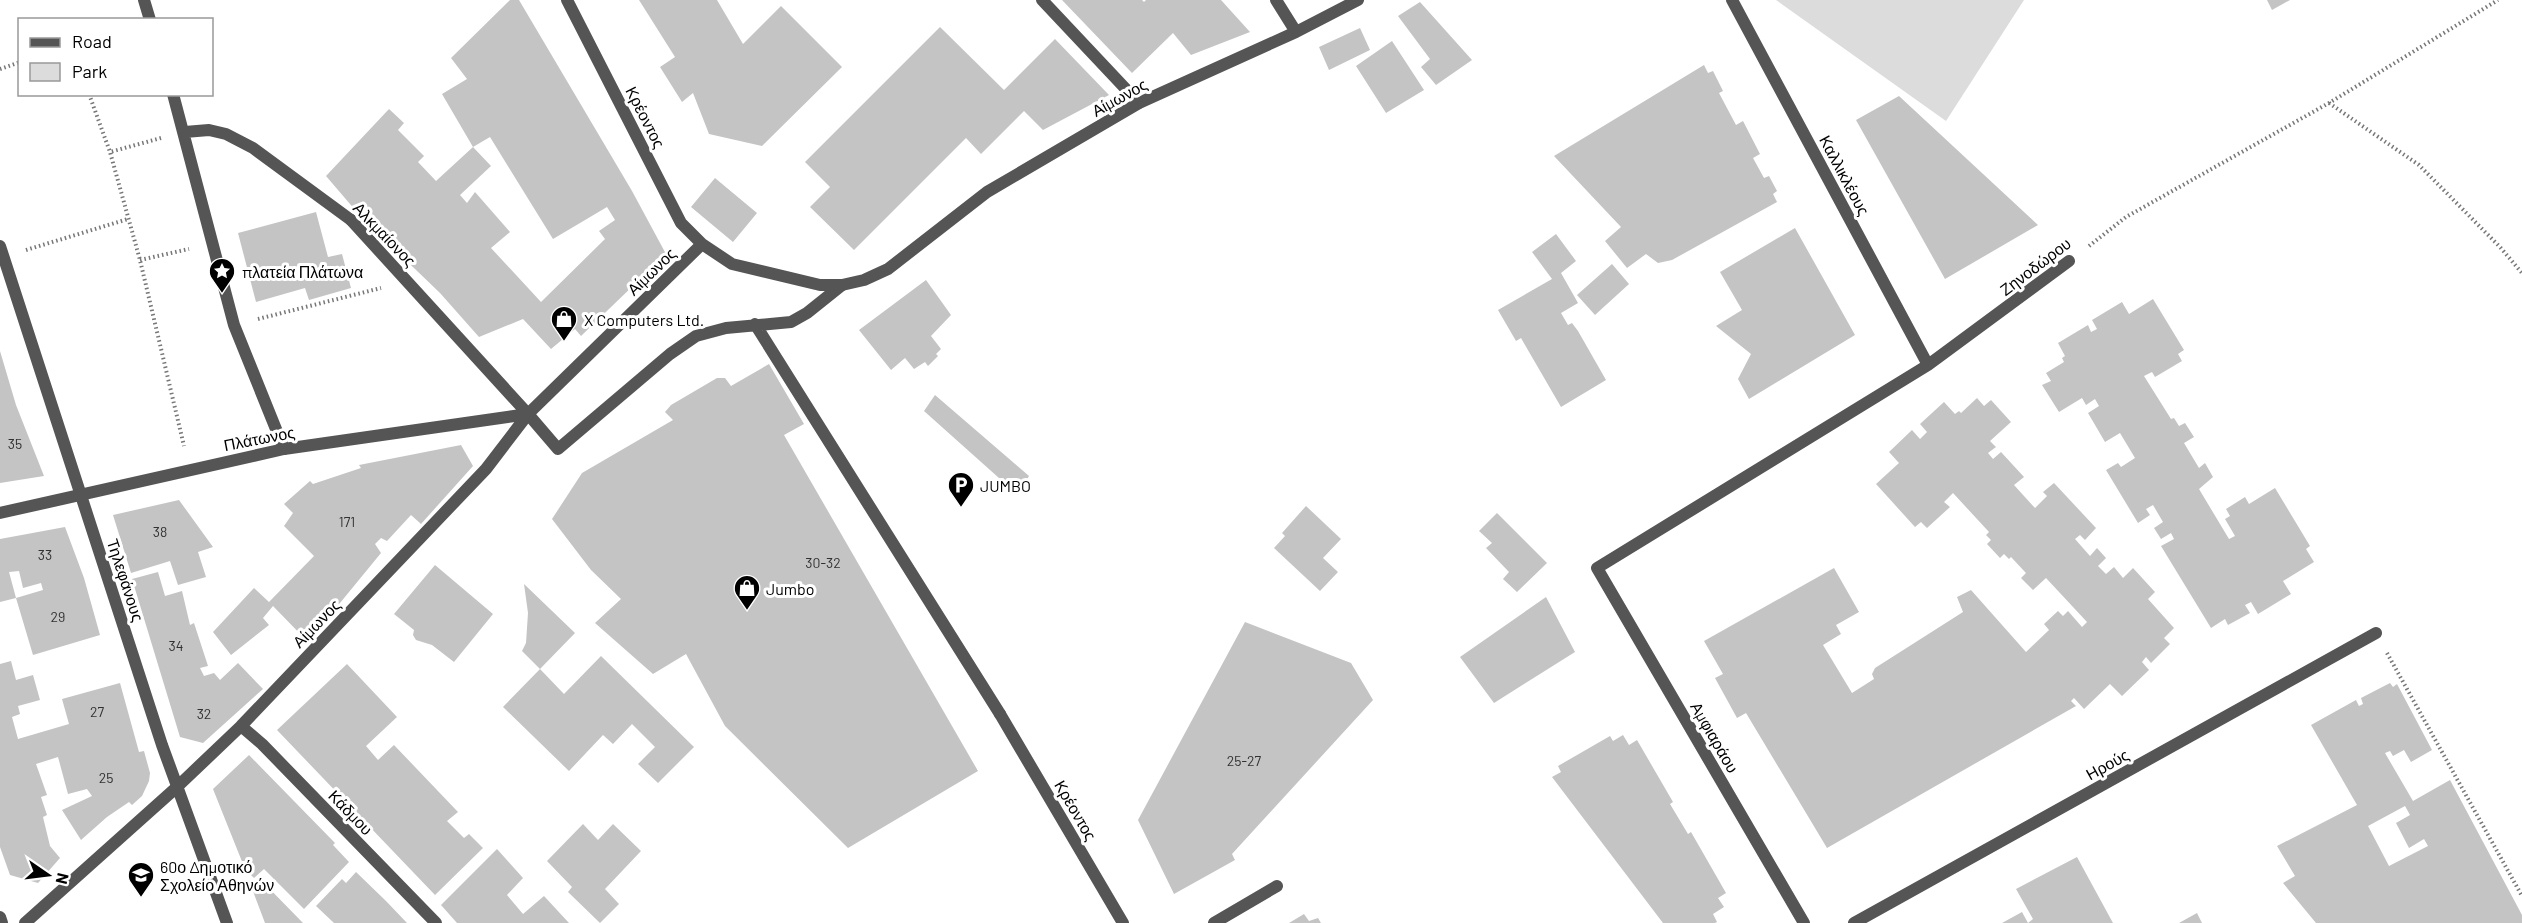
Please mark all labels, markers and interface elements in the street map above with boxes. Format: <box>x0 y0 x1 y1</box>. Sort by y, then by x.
legend <box>18 18 213 96</box>
text: Road <box>72 30 112 52</box>
text: Park <box>72 60 107 82</box>
street label: Αίμωνος <box>1088 74 1150 120</box>
street label: Κρέοντος <box>622 83 670 151</box>
street label: Καλλικλέους <box>1816 132 1874 218</box>
street label: Αλκμαίονος <box>350 198 420 270</box>
street label: Ζηνοδώρου <box>1996 233 2074 299</box>
street label: Αίμωνος <box>623 243 679 299</box>
place icon: πλατεία Πλάτωνα <box>207 256 237 294</box>
place label: πλατεία Πλάτωνα <box>242 262 363 281</box>
shop icon: X Computers Ltd. <box>549 304 579 342</box>
place label: X Computers Ltd. <box>584 310 704 329</box>
street label: Πλάτωνος <box>222 422 296 454</box>
house number: 35 <box>8 435 22 452</box>
parking icon: JUMBO <box>946 470 976 508</box>
place label: JUMBO <box>980 476 1031 495</box>
house number: 171 <box>339 513 355 530</box>
house number: 38 <box>153 523 167 540</box>
street label: Τηλεφάνους <box>104 536 148 624</box>
house number: 33 <box>38 546 52 563</box>
house number: 30-32 <box>805 554 841 571</box>
shop icon: Jumbo <box>732 573 762 611</box>
place label: Jumbo <box>766 579 814 598</box>
street label: Αίμωνος <box>288 595 344 651</box>
house number: 29 <box>51 608 65 625</box>
house number: 34 <box>169 637 183 654</box>
street label: Αμφιαράου <box>1687 698 1743 776</box>
house number: 27 <box>90 703 104 720</box>
house number: 32 <box>197 705 211 722</box>
street label: Ηρούς <box>2082 744 2132 783</box>
house number: 25-27 <box>1227 752 1262 769</box>
house number: 25 <box>99 769 113 786</box>
street label: Κρέοντος <box>1051 776 1101 844</box>
street label: Κάδμου <box>325 786 377 838</box>
north arrow <box>18 845 78 905</box>
place label: 60ο Δημοτικό Σχολείο Αθηνών <box>160 857 274 894</box>
school or university icon: 60ο Δημοτικό Σχολείο Αθηνών <box>126 860 156 898</box>
text: N <box>53 871 74 886</box>

